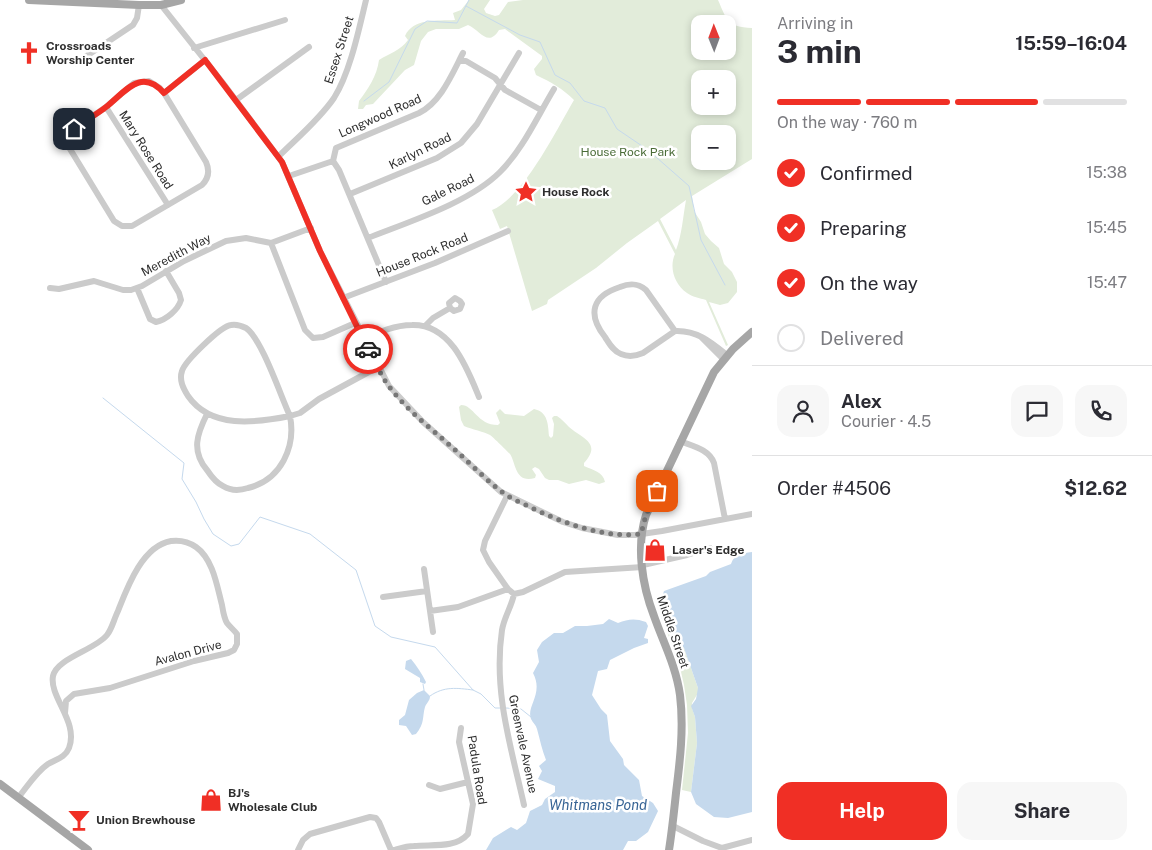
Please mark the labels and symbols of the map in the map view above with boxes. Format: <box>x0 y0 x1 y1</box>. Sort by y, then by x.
street label: Essex Street <box>321 14 357 86</box>
north arrow <box>691 15 736 60</box>
place label: Crossroads Worship Center <box>46 39 135 67</box>
church icon: Crossroads Worship Center <box>16 40 42 66</box>
street label: Longwood Road <box>336 91 424 141</box>
pin <box>53 108 95 150</box>
street label: Mary Rose Road <box>116 108 176 192</box>
street label: Karlyn Road <box>387 130 453 172</box>
park label: House Rock Park <box>581 145 676 159</box>
street label: Gale Road <box>419 171 477 209</box>
place icon: House Rock <box>513 179 539 205</box>
place label: House Rock <box>542 185 610 199</box>
street label: Meredith Way <box>139 230 214 279</box>
street label: House Rock Road <box>374 230 470 280</box>
courier <box>343 324 393 374</box>
pin <box>636 470 678 512</box>
shop icon: Laser's Edge <box>642 537 668 563</box>
place label: Laser's Edge <box>672 543 744 557</box>
street label: Middle Street <box>654 594 692 671</box>
street label: Avalon Drive <box>153 637 223 669</box>
street label: Greenvale Avenue <box>506 693 540 795</box>
street label: Padula Road <box>465 734 489 806</box>
place label: BJ's Wholesale Club <box>228 786 317 814</box>
shop icon: BJ's Wholesale Club <box>198 787 224 813</box>
water label: Whitmans Pond <box>549 797 647 813</box>
bar icon: Union Brewhouse <box>66 807 92 833</box>
place label: Union Brewhouse <box>96 813 196 827</box>

